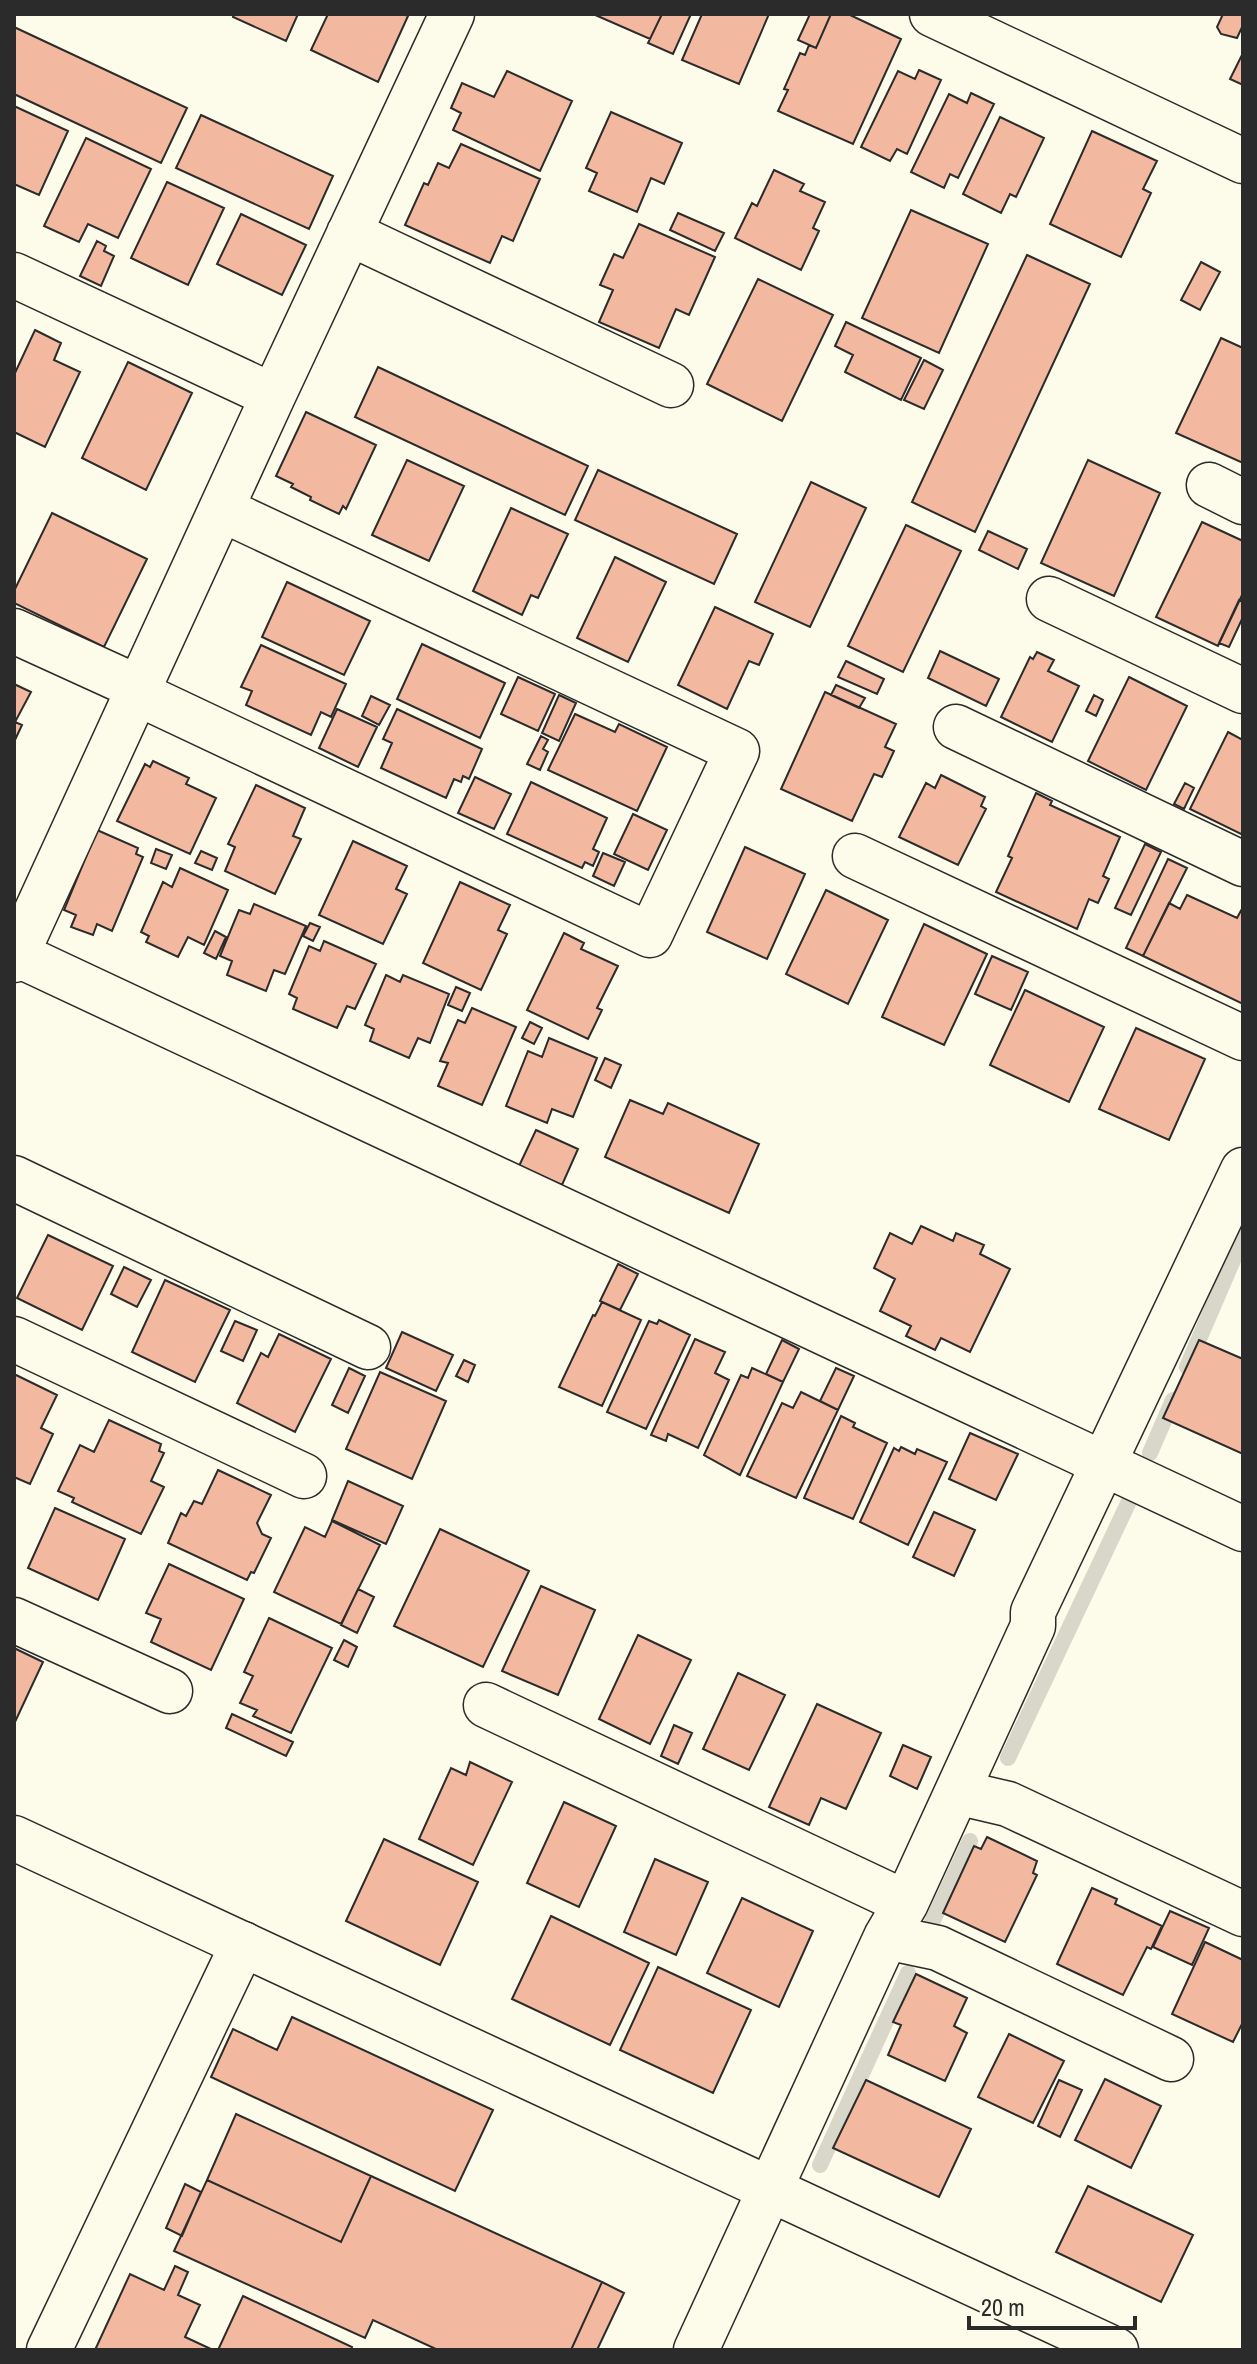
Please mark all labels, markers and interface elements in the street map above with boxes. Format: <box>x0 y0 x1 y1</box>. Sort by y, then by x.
scale bar <box>969 2280 1135 2330</box>
text: 20 m <box>981 2291 1025 2323</box>

